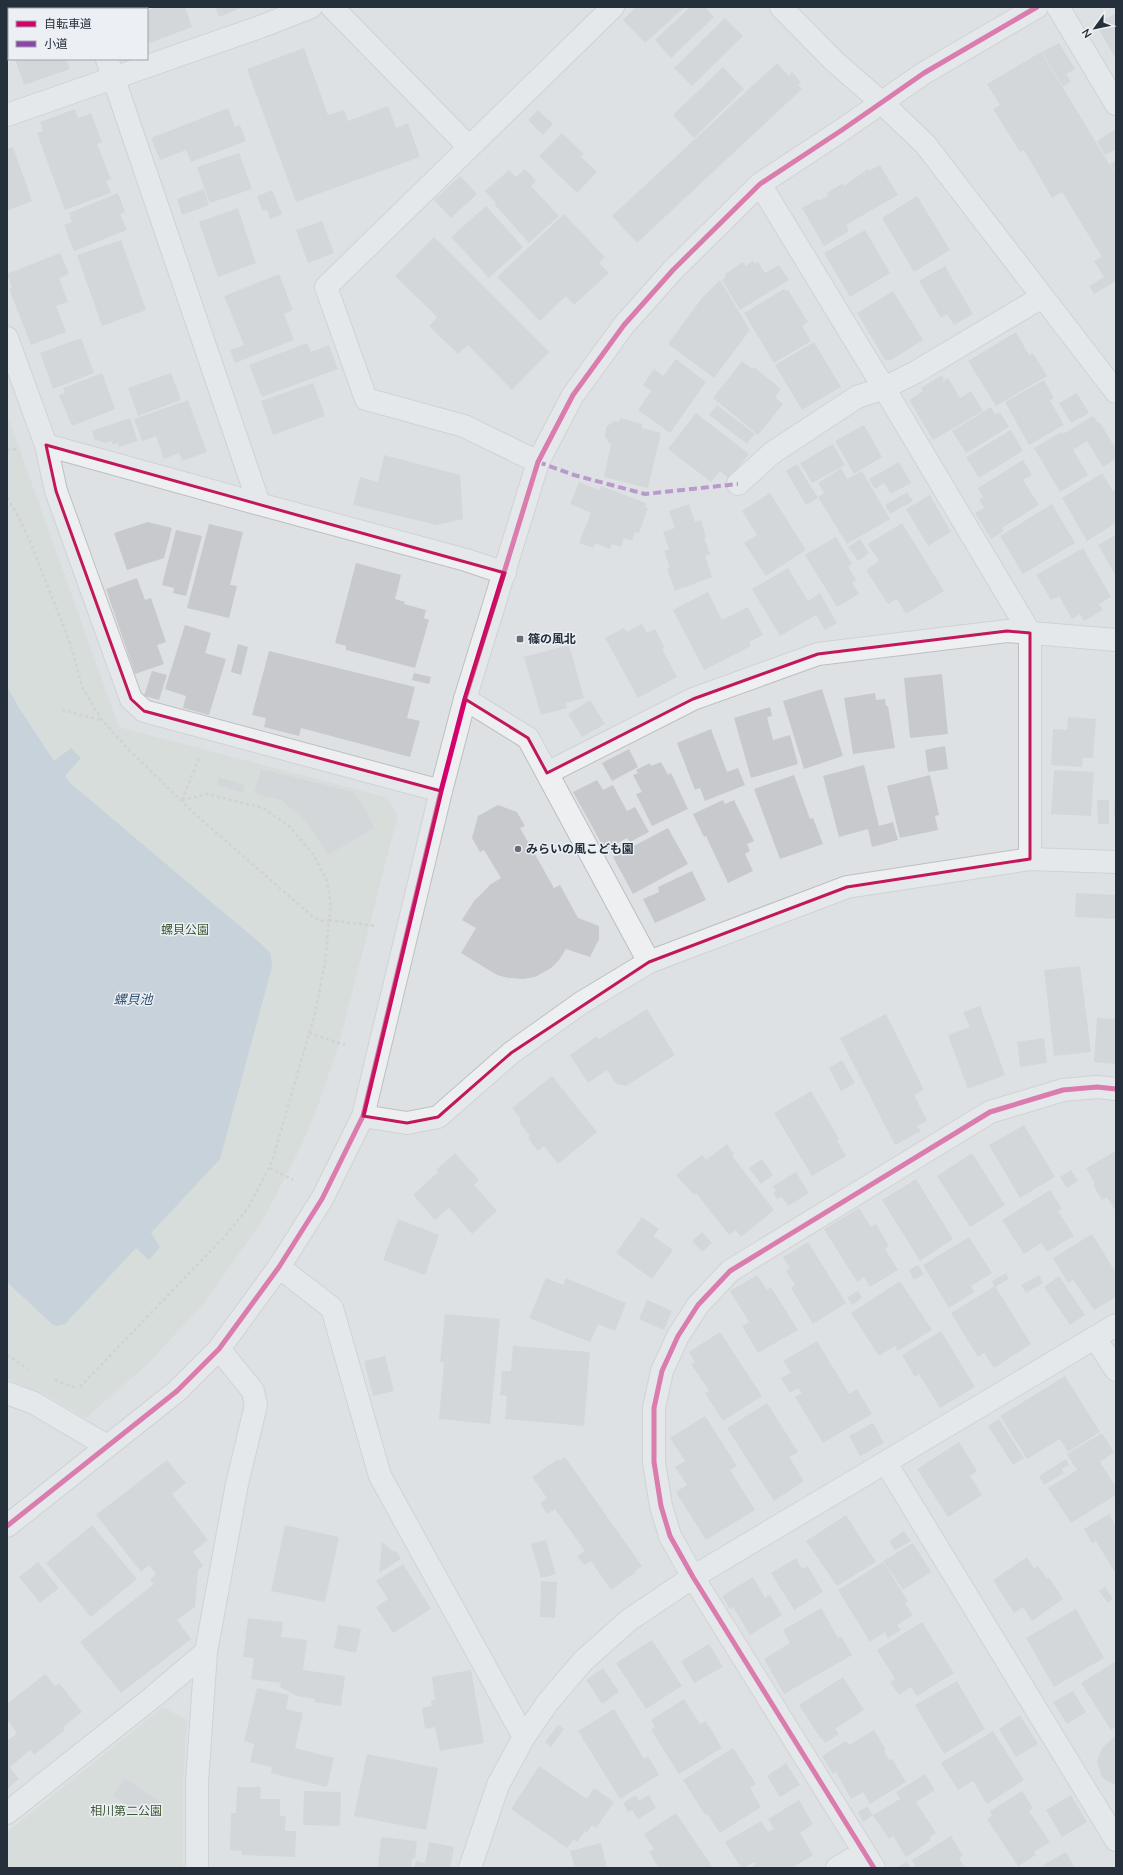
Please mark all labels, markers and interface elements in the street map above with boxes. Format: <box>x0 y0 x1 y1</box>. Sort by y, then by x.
legend <box>8 8 148 60</box>
north arrow <box>1075 8 1115 48</box>
text: 自転車道 <box>44 16 92 32</box>
text: N <box>1079 26 1096 41</box>
text: 小道 <box>44 36 68 52</box>
place label: 篠の風北 <box>528 631 576 647</box>
marker: 篠の風北 <box>515 634 525 644</box>
place label: みらいの風こども園 <box>526 841 634 857</box>
marker: みらいの風こども園 <box>513 844 523 854</box>
park label: 螺貝公園 <box>161 922 209 938</box>
water label: 螺貝池 <box>113 991 154 1009</box>
park label: 相川第二公園 <box>90 1803 162 1819</box>

